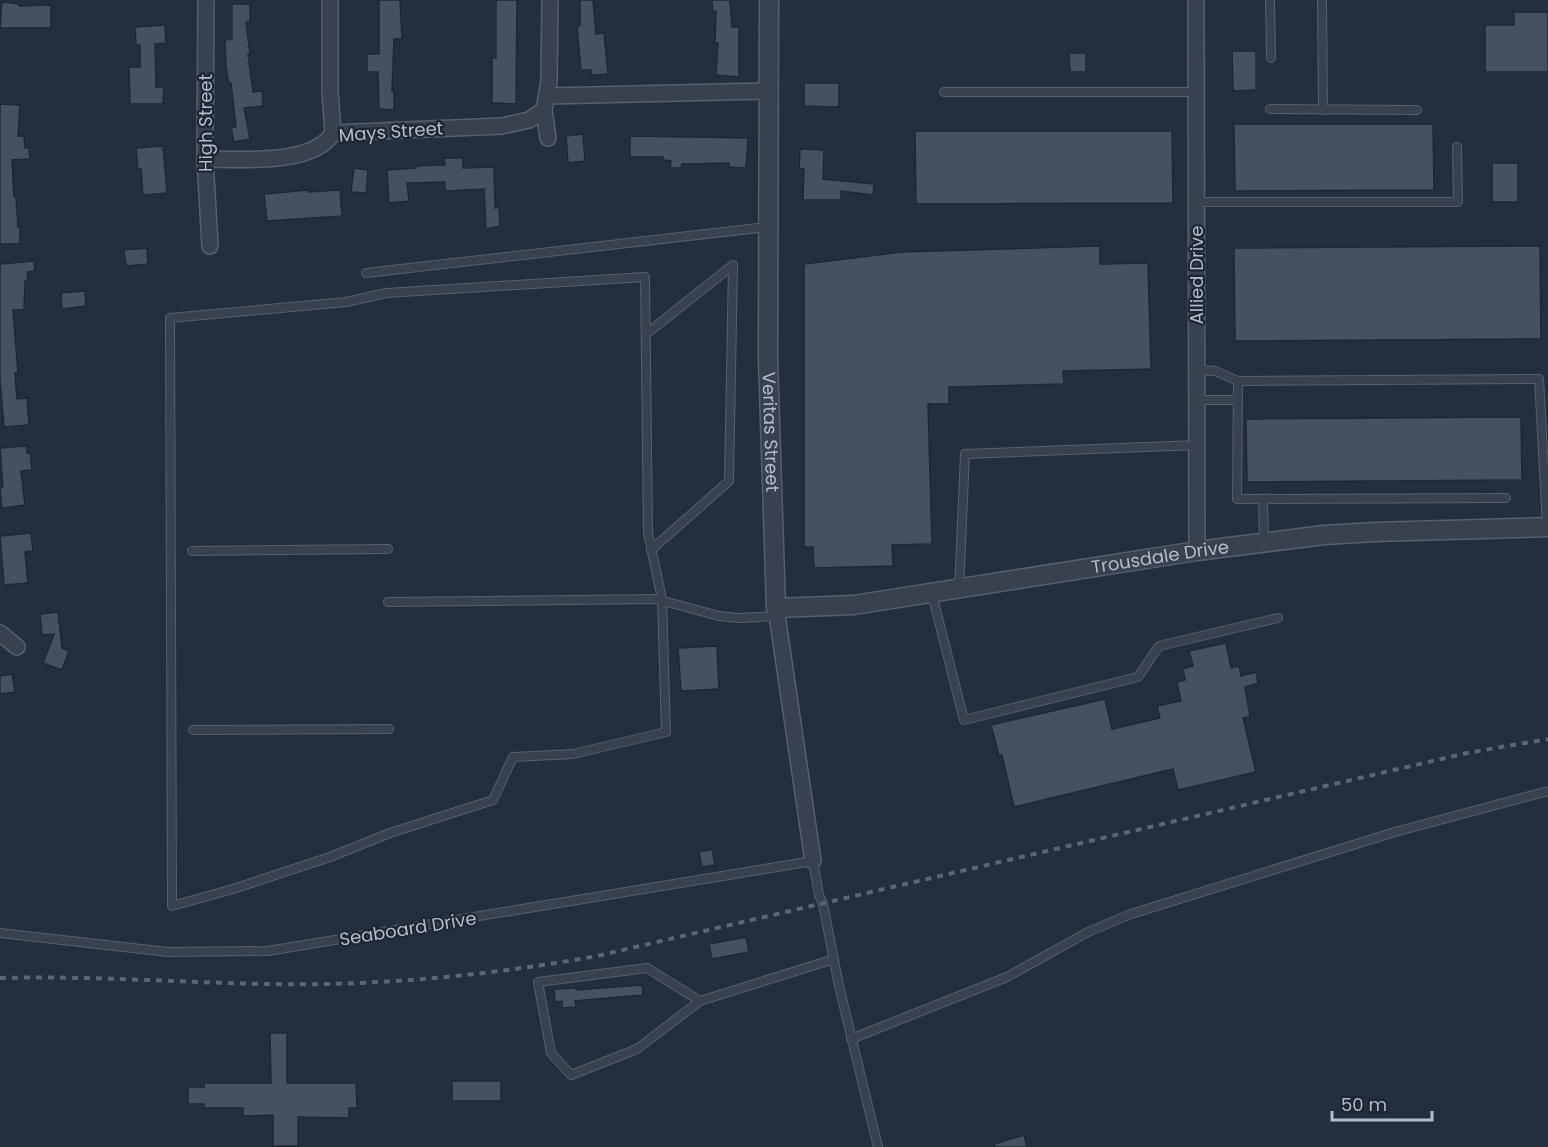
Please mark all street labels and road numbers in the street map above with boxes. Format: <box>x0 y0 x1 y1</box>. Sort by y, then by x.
street label: High Street <box>193 74 218 172</box>
street label: Mays Street <box>338 115 444 148</box>
street label: Allied Drive <box>1184 226 1209 324</box>
street label: Veritas Street <box>756 371 785 492</box>
street label: Trousdale Drive <box>1089 534 1230 579</box>
street label: Seaboard Drive <box>338 905 478 952</box>

